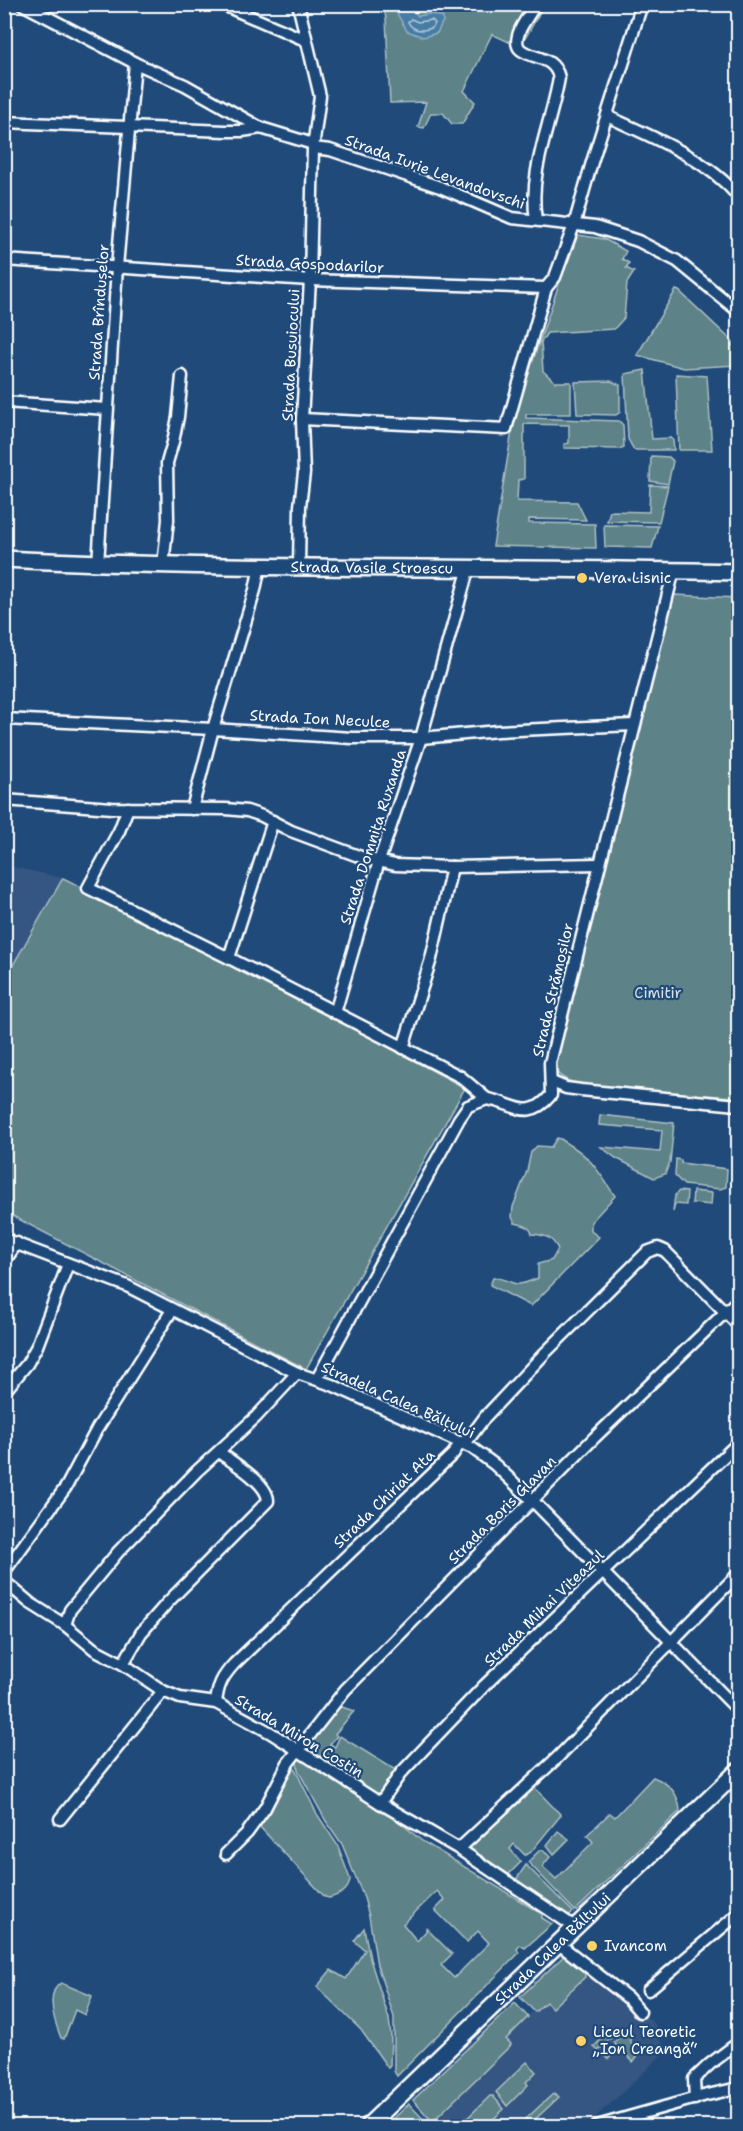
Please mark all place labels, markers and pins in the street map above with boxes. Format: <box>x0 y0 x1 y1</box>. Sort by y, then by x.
place label: Vera Lisnic <box>594 568 671 588</box>
marker: Vera Lisnic <box>575 571 589 585</box>
place label: Ivancom <box>604 1936 667 1956</box>
marker: Ivancom <box>585 1939 599 1953</box>
place label: Liceul Teoretic „Ion Creangă“ <box>592 2022 697 2059</box>
marker: Liceul Teoretic „Ion Creangă“ <box>574 2034 588 2048</box>

